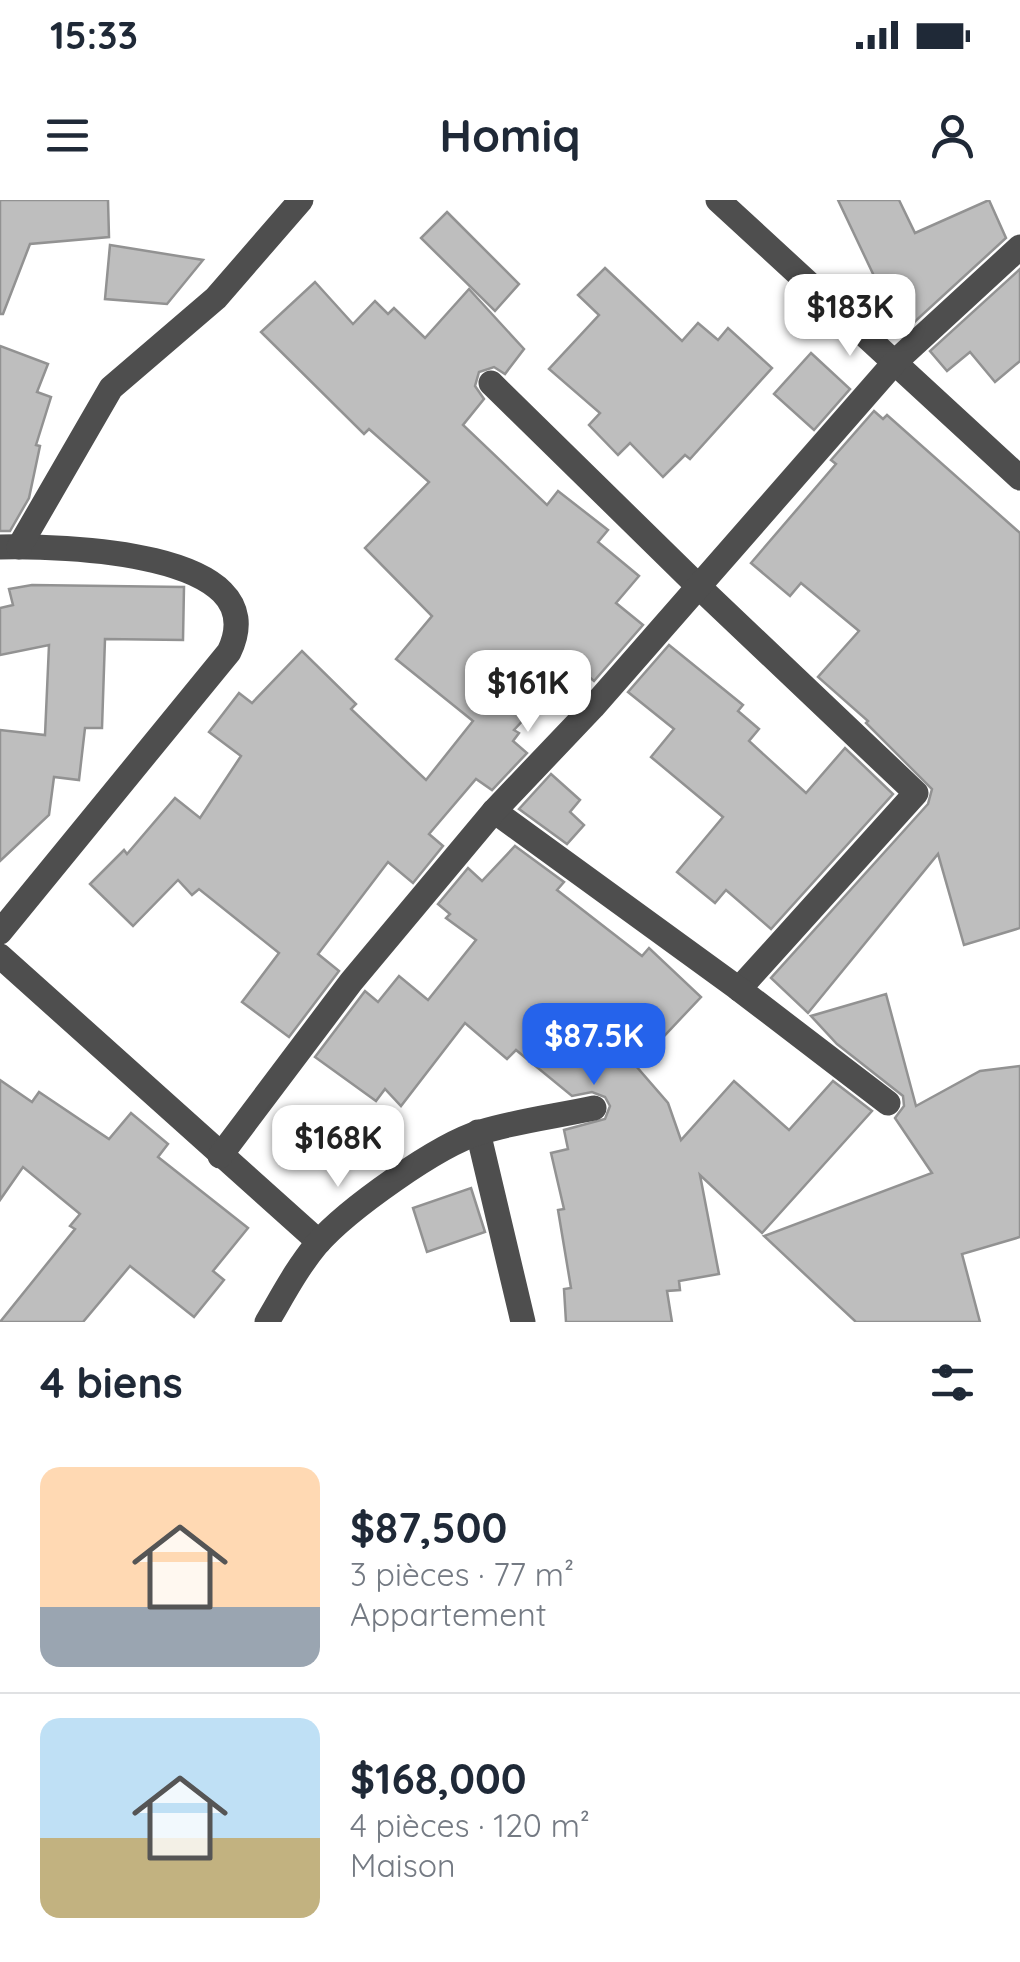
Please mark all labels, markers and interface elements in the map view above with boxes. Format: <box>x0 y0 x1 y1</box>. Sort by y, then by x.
text: 15:33 <box>50 11 138 59</box>
text: Homiq <box>440 107 580 163</box>
icon: menu <box>40 108 95 163</box>
icon: person <box>925 108 980 163</box>
pin: $183K <box>780 274 920 359</box>
text: $183K <box>806 286 894 326</box>
pin: $161K <box>458 650 598 735</box>
text: $161K <box>487 662 569 702</box>
pin: $87.5K <box>513 1003 675 1088</box>
text: $87.5K <box>544 1015 644 1055</box>
pin: $168K <box>268 1105 408 1190</box>
text: $168K <box>294 1117 382 1157</box>
icon: filters <box>925 1355 980 1410</box>
text: 4 biens <box>40 1356 183 1409</box>
text: $87,500 <box>350 1501 507 1554</box>
icon: home <box>120 1507 240 1627</box>
text: 3 pièces · 77 m² <box>350 1554 574 1594</box>
text: Appartement <box>350 1594 547 1634</box>
text: $168,000 <box>350 1752 527 1805</box>
icon: home <box>120 1758 240 1878</box>
text: 4 pièces · 120 m² <box>350 1805 590 1845</box>
text: Maison <box>350 1845 456 1885</box>

